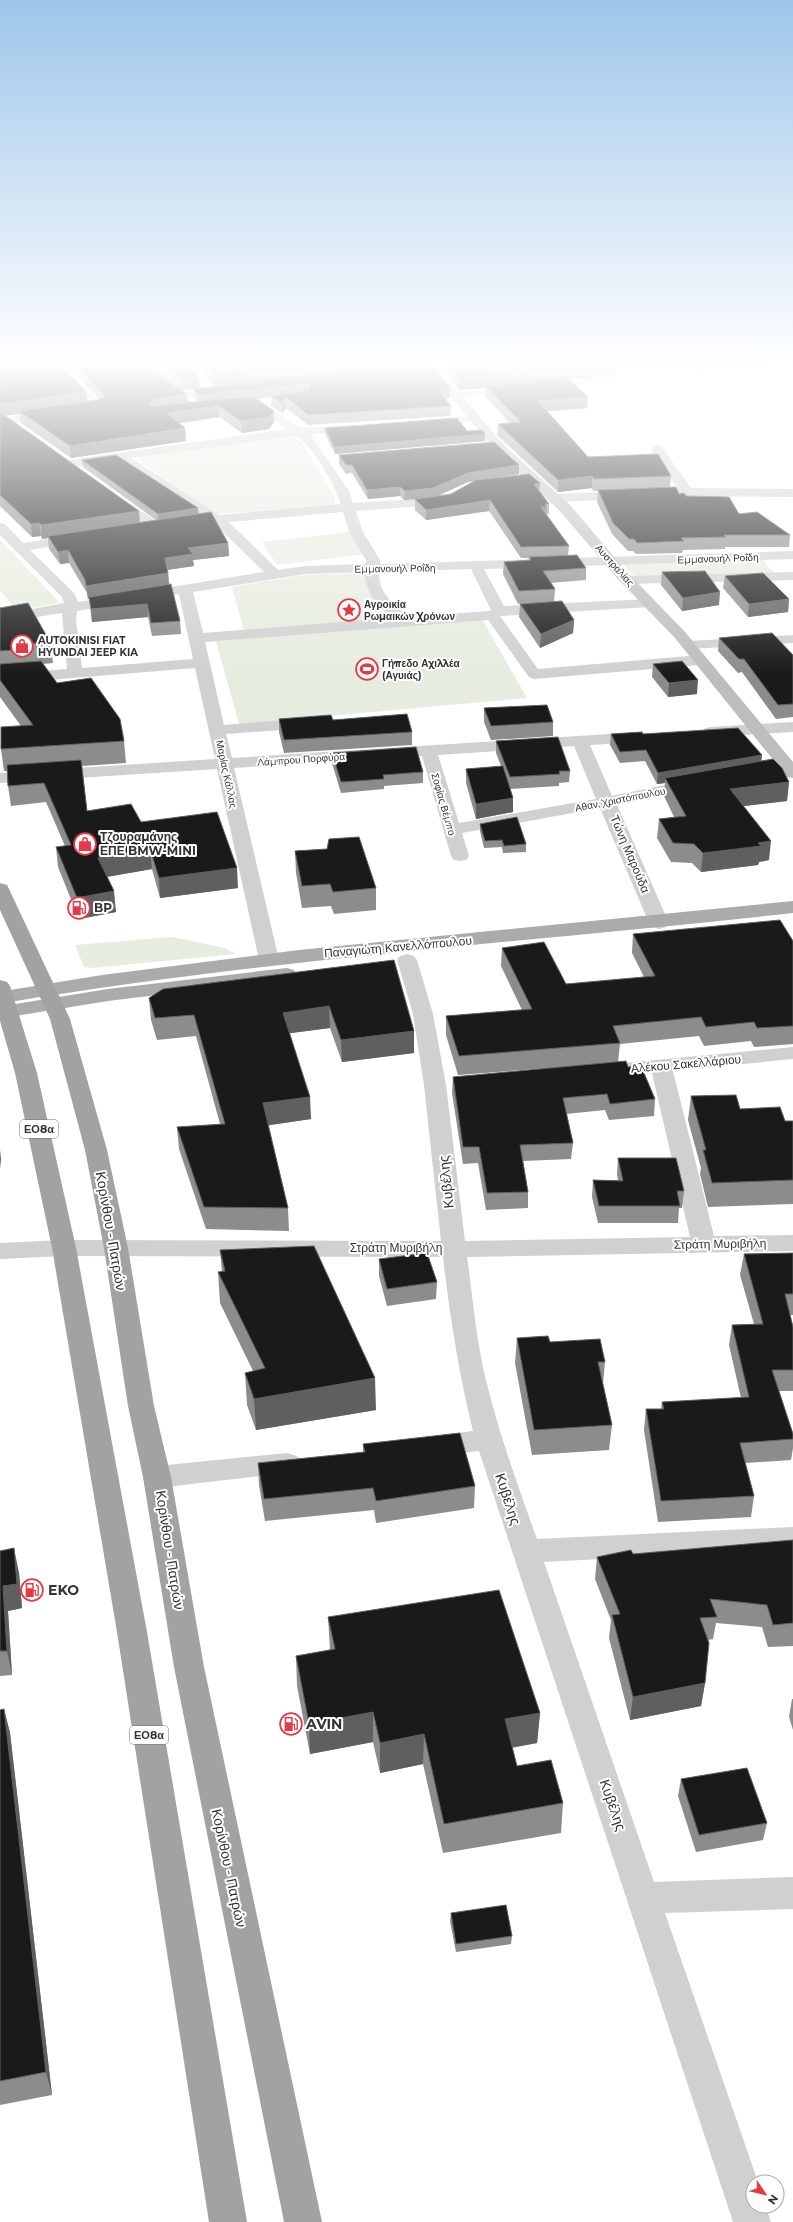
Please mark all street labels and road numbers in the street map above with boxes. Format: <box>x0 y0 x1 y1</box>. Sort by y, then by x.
street label: Αυστραλίας <box>592 542 637 589</box>
street label: Εμμανουήλ Ροΐδη <box>677 551 759 566</box>
street label: Εμμανουήλ Ροΐδη <box>354 561 436 576</box>
street label: Μαρίας Κάλλας <box>213 739 240 809</box>
street label: Λάμπρου Πορφύρα <box>257 750 346 769</box>
street label: Σοφίας Βέμπο <box>428 771 459 837</box>
street label: Αθαν. Χριστόπουλου <box>574 784 666 815</box>
street label: Τώνη Μαρούδα <box>607 813 654 895</box>
street label: Παναγιώτη Κανελλόπουλου <box>323 933 473 960</box>
street label: Αλέκου Σακελλάριου <box>630 1051 742 1076</box>
road number: ΕΟ8α <box>20 1120 58 1138</box>
street label: Κυβέλης <box>434 1154 458 1210</box>
street label: Κορίνθου - Πατρών <box>92 1170 130 1292</box>
street label: Στράτη Μυριβήλη <box>674 1235 766 1252</box>
street label: Στράτη Μυριβήλη <box>350 1240 442 1255</box>
street label: Κυβέλης <box>491 1471 525 1527</box>
street label: Κορίνθου - Πατρών <box>152 1489 188 1611</box>
road number: ΕΟ8α <box>130 1726 168 1744</box>
street label: Κυβέλης <box>596 1777 630 1833</box>
street label: Κορίνθου - Πατρών <box>208 1807 250 1929</box>

